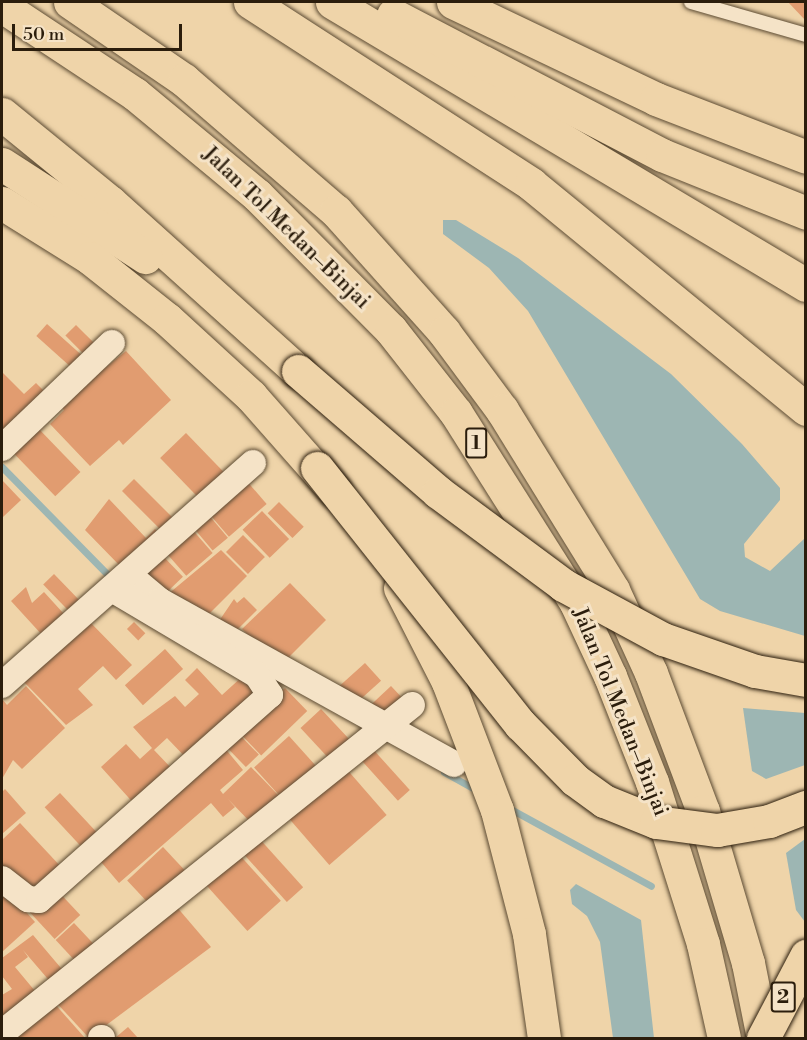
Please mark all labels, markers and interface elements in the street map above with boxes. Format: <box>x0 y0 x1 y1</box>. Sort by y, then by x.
scale bar <box>15 12 184 50</box>
text: 50 m <box>23 23 64 46</box>
street label: Jalan Tol Medan–Binjai <box>197 142 375 314</box>
road number: 1 <box>464 426 488 460</box>
street label: Jalan Tol Medan–Binjai <box>567 604 673 820</box>
road number: 2 <box>770 980 796 1014</box>

